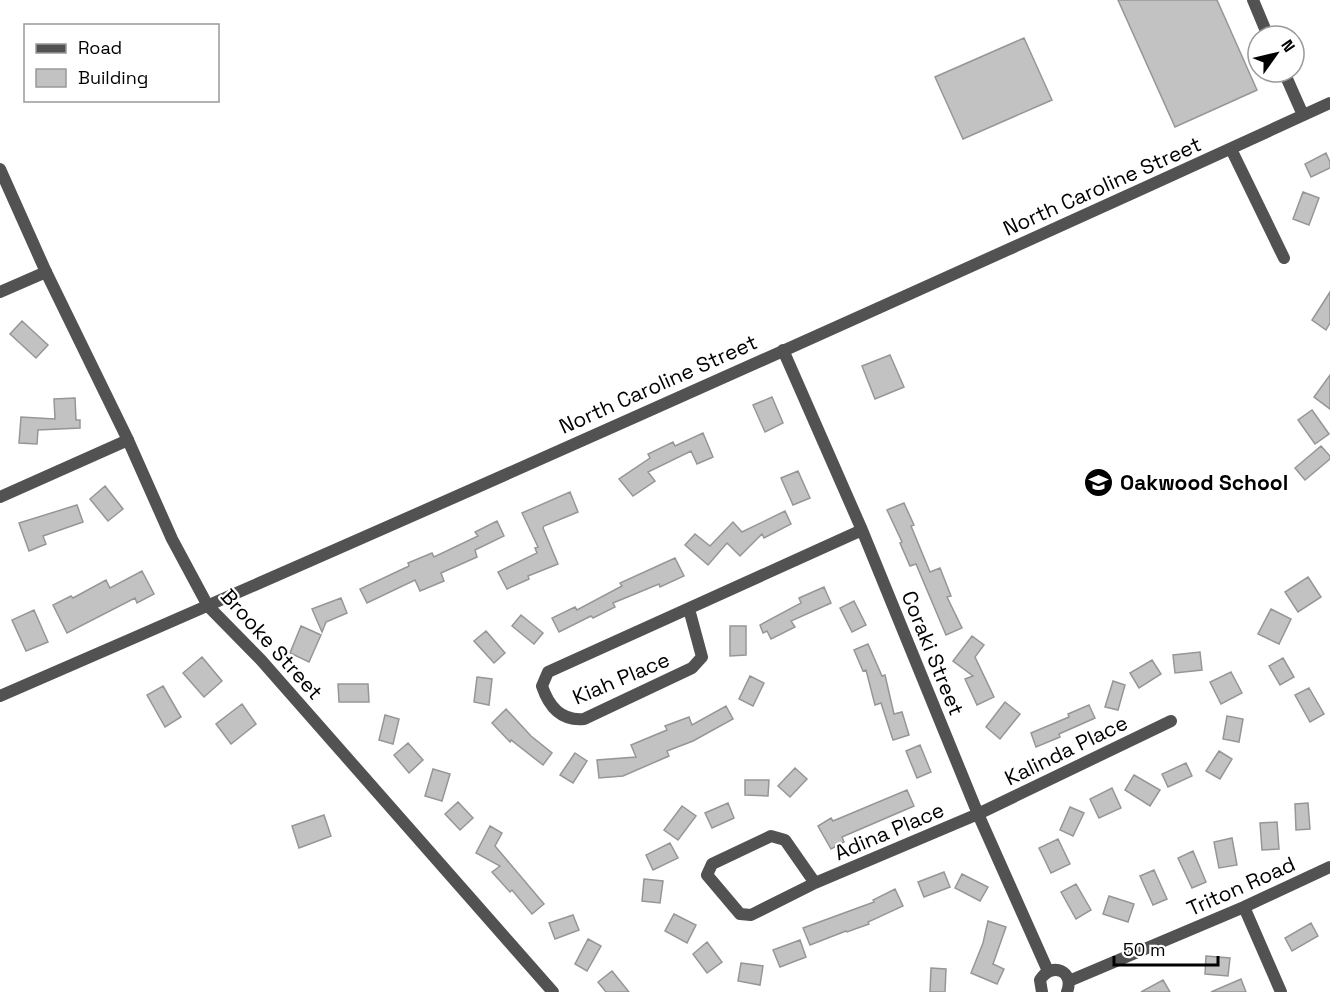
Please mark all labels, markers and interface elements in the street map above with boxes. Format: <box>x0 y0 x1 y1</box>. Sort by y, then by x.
legend <box>24 24 219 102</box>
north arrow <box>1246 24 1306 84</box>
text: Road <box>78 36 122 59</box>
text: N <box>1276 36 1300 56</box>
text: Building <box>78 66 148 89</box>
street label: North Caroline Street <box>999 130 1205 242</box>
street label: North Caroline Street <box>555 328 761 440</box>
school or university icon: Oakwood School <box>1083 466 1115 498</box>
place label: Oakwood School <box>1120 469 1288 496</box>
street label: Brooke Street <box>215 583 329 705</box>
street label: Coraki Street <box>896 587 970 719</box>
street label: Kiah Place <box>568 645 674 711</box>
street label: Kalinda Place <box>1000 709 1132 791</box>
street label: Adina Place <box>830 796 948 866</box>
street label: Triton Road <box>1183 850 1299 922</box>
scale bar <box>1114 929 1218 967</box>
text: 50 m <box>1123 938 1165 961</box>

